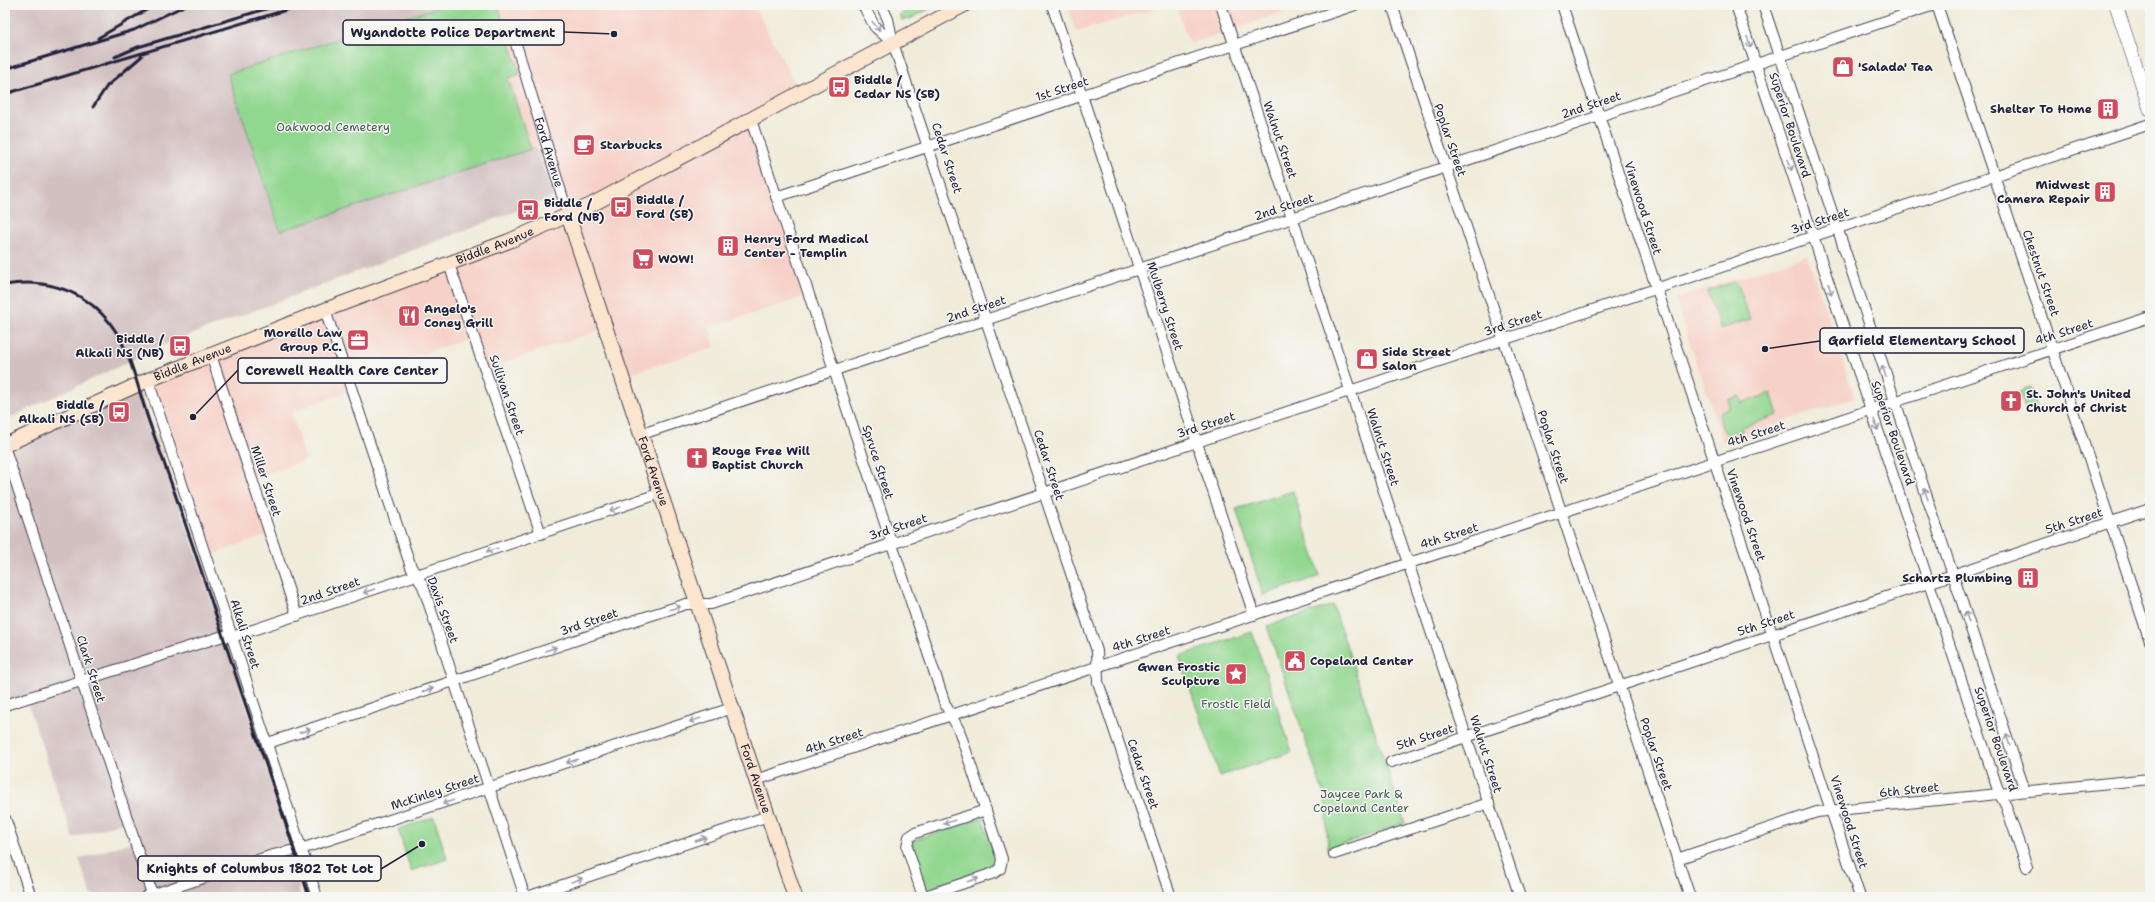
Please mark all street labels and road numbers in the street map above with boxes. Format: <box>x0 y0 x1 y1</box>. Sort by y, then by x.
street label: Superior Boulevard <box>1765 70 1815 180</box>
street label: 1st Street <box>1033 73 1091 105</box>
street label: 2nd Street <box>1559 88 1623 122</box>
street label: Walnut Street <box>1259 99 1301 181</box>
street label: Poplar Street <box>1430 101 1470 179</box>
street label: Ford Avenue <box>531 115 567 189</box>
street label: Cedar Street <box>928 120 966 196</box>
street label: Vinewood Street <box>1620 159 1666 257</box>
street label: 2nd Street <box>1252 190 1316 224</box>
street label: 3rd Street <box>1789 204 1851 238</box>
street label: Biddle Avenue <box>454 223 536 268</box>
street label: Chestnut Street <box>2019 228 2063 318</box>
street label: Mulberry Street <box>1143 259 1187 353</box>
street label: 2nd Street <box>944 292 1008 326</box>
street label: 3rd Street <box>1482 306 1544 340</box>
street label: 4th Street <box>2033 315 2095 349</box>
street label: Biddle Avenue <box>151 340 234 385</box>
street label: Sullivan Street <box>486 353 528 437</box>
street label: Superior Boulevard <box>1868 379 1919 488</box>
street label: Walnut Street <box>1363 406 1403 488</box>
street label: 3rd Street <box>1175 408 1237 442</box>
street label: Poplar Street <box>1534 408 1572 486</box>
street label: 4th Street <box>1725 417 1787 451</box>
street label: Spruce Street <box>858 423 898 501</box>
street label: Cedar Street <box>1030 427 1068 503</box>
street label: Ford Avenue <box>634 434 672 508</box>
street label: Miller Street <box>247 444 285 518</box>
street label: Vinewood Street <box>1723 466 1769 564</box>
street label: 5th Street <box>2043 504 2105 538</box>
street label: 3rd Street <box>867 510 929 544</box>
street label: 4th Street <box>1418 519 1480 553</box>
street label: 2nd Street <box>298 573 362 609</box>
street label: Davis Street <box>424 575 462 645</box>
street label: Alkali Street <box>226 597 264 671</box>
street label: 3rd Street <box>558 605 620 639</box>
street label: 5th Street <box>1735 606 1797 640</box>
street label: 4th Street <box>1110 622 1172 656</box>
street label: Clark Street <box>73 633 109 705</box>
street label: Superior Boulevard <box>1971 685 2022 794</box>
street label: Walnut Street <box>1466 713 1506 795</box>
street label: Poplar Street <box>1636 715 1676 793</box>
street label: 5th Street <box>1394 720 1456 754</box>
street label: 4th Street <box>803 724 865 758</box>
street label: Cedar Street <box>1123 737 1163 811</box>
street label: Ford Avenue <box>737 742 775 816</box>
street label: McKinley Street <box>389 770 481 814</box>
street label: Vinewood Street <box>1826 773 1872 871</box>
street label: 6th Street <box>1878 779 1940 801</box>

